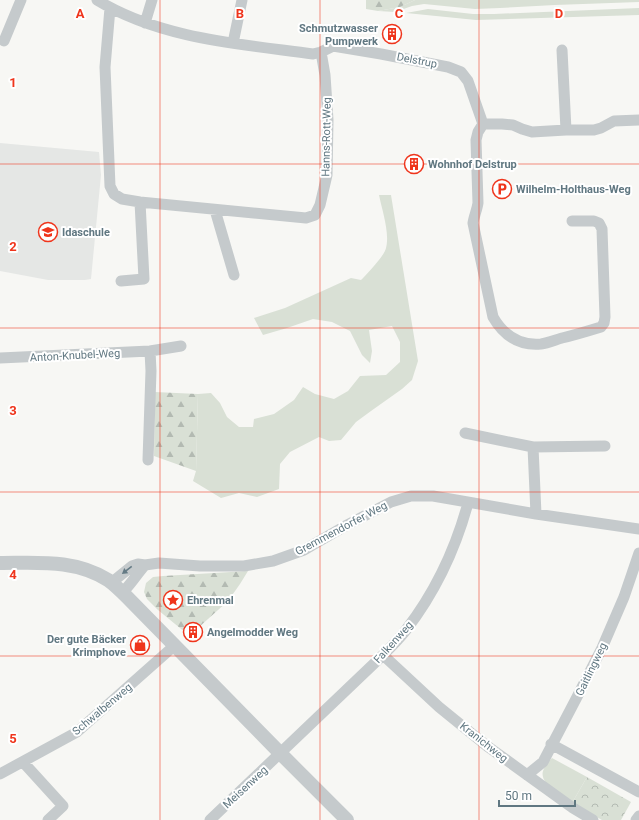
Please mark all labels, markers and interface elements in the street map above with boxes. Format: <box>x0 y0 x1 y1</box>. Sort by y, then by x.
text: A <box>76 6 85 21</box>
text: B <box>236 6 244 21</box>
text: C <box>395 6 404 21</box>
text: D <box>555 6 563 21</box>
place label: Schmutzwasser Pumpwerk <box>299 22 378 48</box>
building icon: Schmutzwasser Pumpwerk <box>381 23 403 45</box>
street label: Delstrup <box>396 50 438 71</box>
text: 1 <box>9 75 17 90</box>
street label: Hanns-Rott-Weg <box>319 97 334 177</box>
building icon: Wohnhof Delstrup <box>403 153 425 175</box>
place label: Wohnhof Delstrup <box>428 158 517 171</box>
parking icon: Wilhelm-Holthaus-Weg <box>491 178 513 200</box>
place label: Wilhelm-Holthaus-Weg <box>516 183 631 196</box>
school or university icon: Idaschule <box>37 221 59 243</box>
place label: Idaschule <box>62 226 110 239</box>
text: 2 <box>9 239 17 254</box>
street label: Anton-Knubel-Weg <box>30 347 120 364</box>
text: 3 <box>9 403 17 418</box>
street label: Gremmendorfer Weg <box>293 499 389 558</box>
one-way arrow <box>121 566 132 574</box>
text: 4 <box>9 567 17 582</box>
place icon: Ehrenmal <box>162 589 184 611</box>
place label: Ehrenmal <box>187 594 234 607</box>
street label: Falkenweg <box>371 619 416 666</box>
building icon: Angelmodder Weg <box>182 621 204 643</box>
place label: Angelmodder Weg <box>207 626 298 639</box>
place label: Der gute Bäcker Krimphove <box>47 633 126 659</box>
shop icon: Der gute Bäcker Krimphove <box>129 634 151 656</box>
street label: Gaitlingweg <box>573 640 610 698</box>
street label: Schwalbenweg <box>70 681 135 738</box>
street label: Kranichweg <box>457 720 510 765</box>
text: 5 <box>9 731 17 746</box>
street label: Meisenweg <box>220 764 270 811</box>
scale bar <box>499 782 575 808</box>
text: 50 m <box>505 789 532 803</box>

